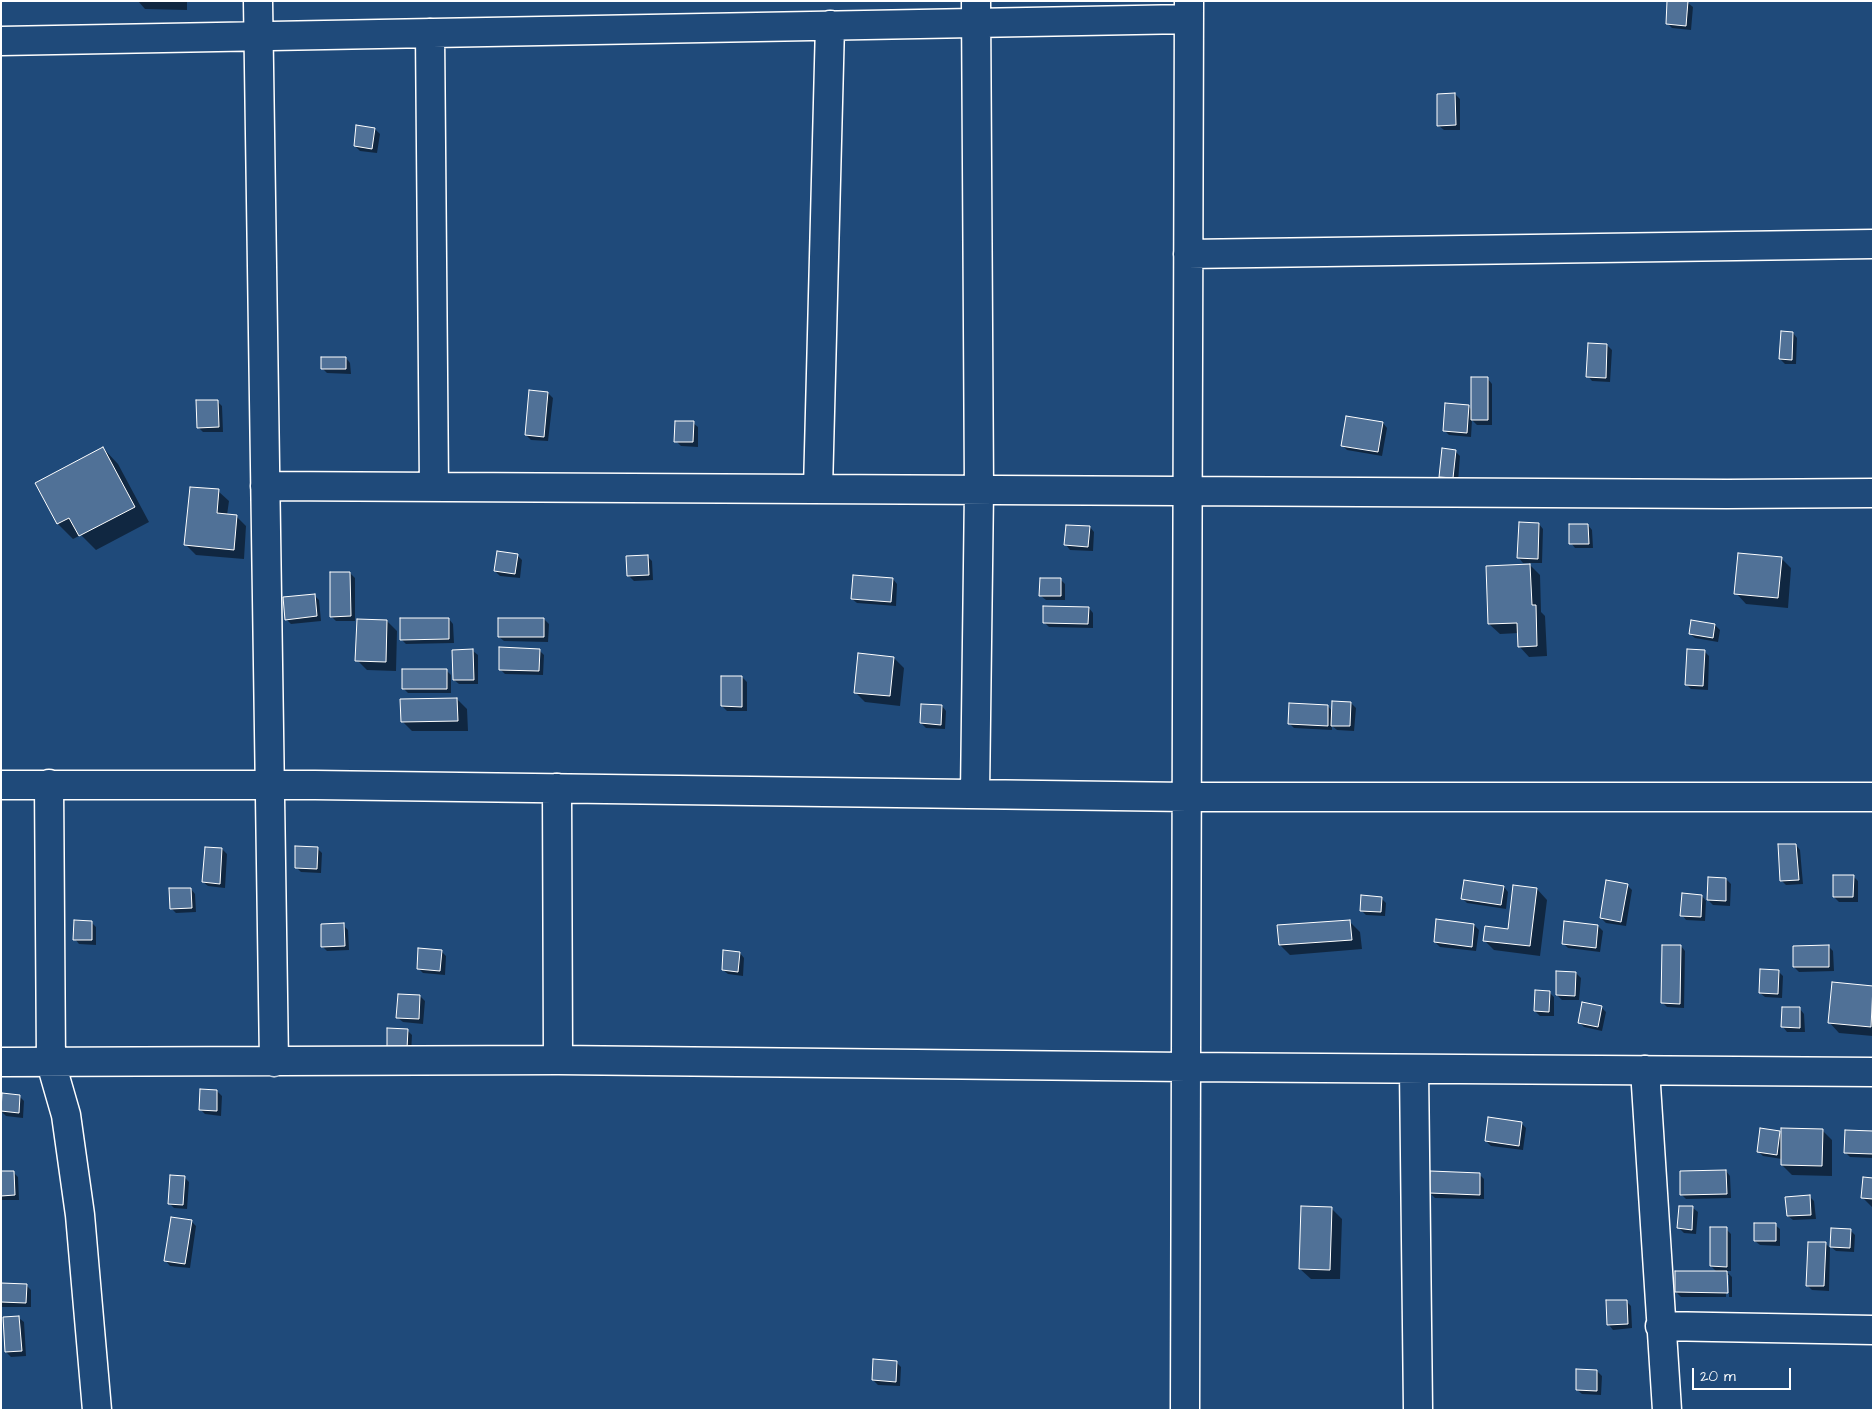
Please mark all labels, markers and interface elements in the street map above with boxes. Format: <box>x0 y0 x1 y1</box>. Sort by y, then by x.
scale bar <box>1694 1358 1793 1390</box>
text: 20 m <box>1700 1366 1736 1387</box>

